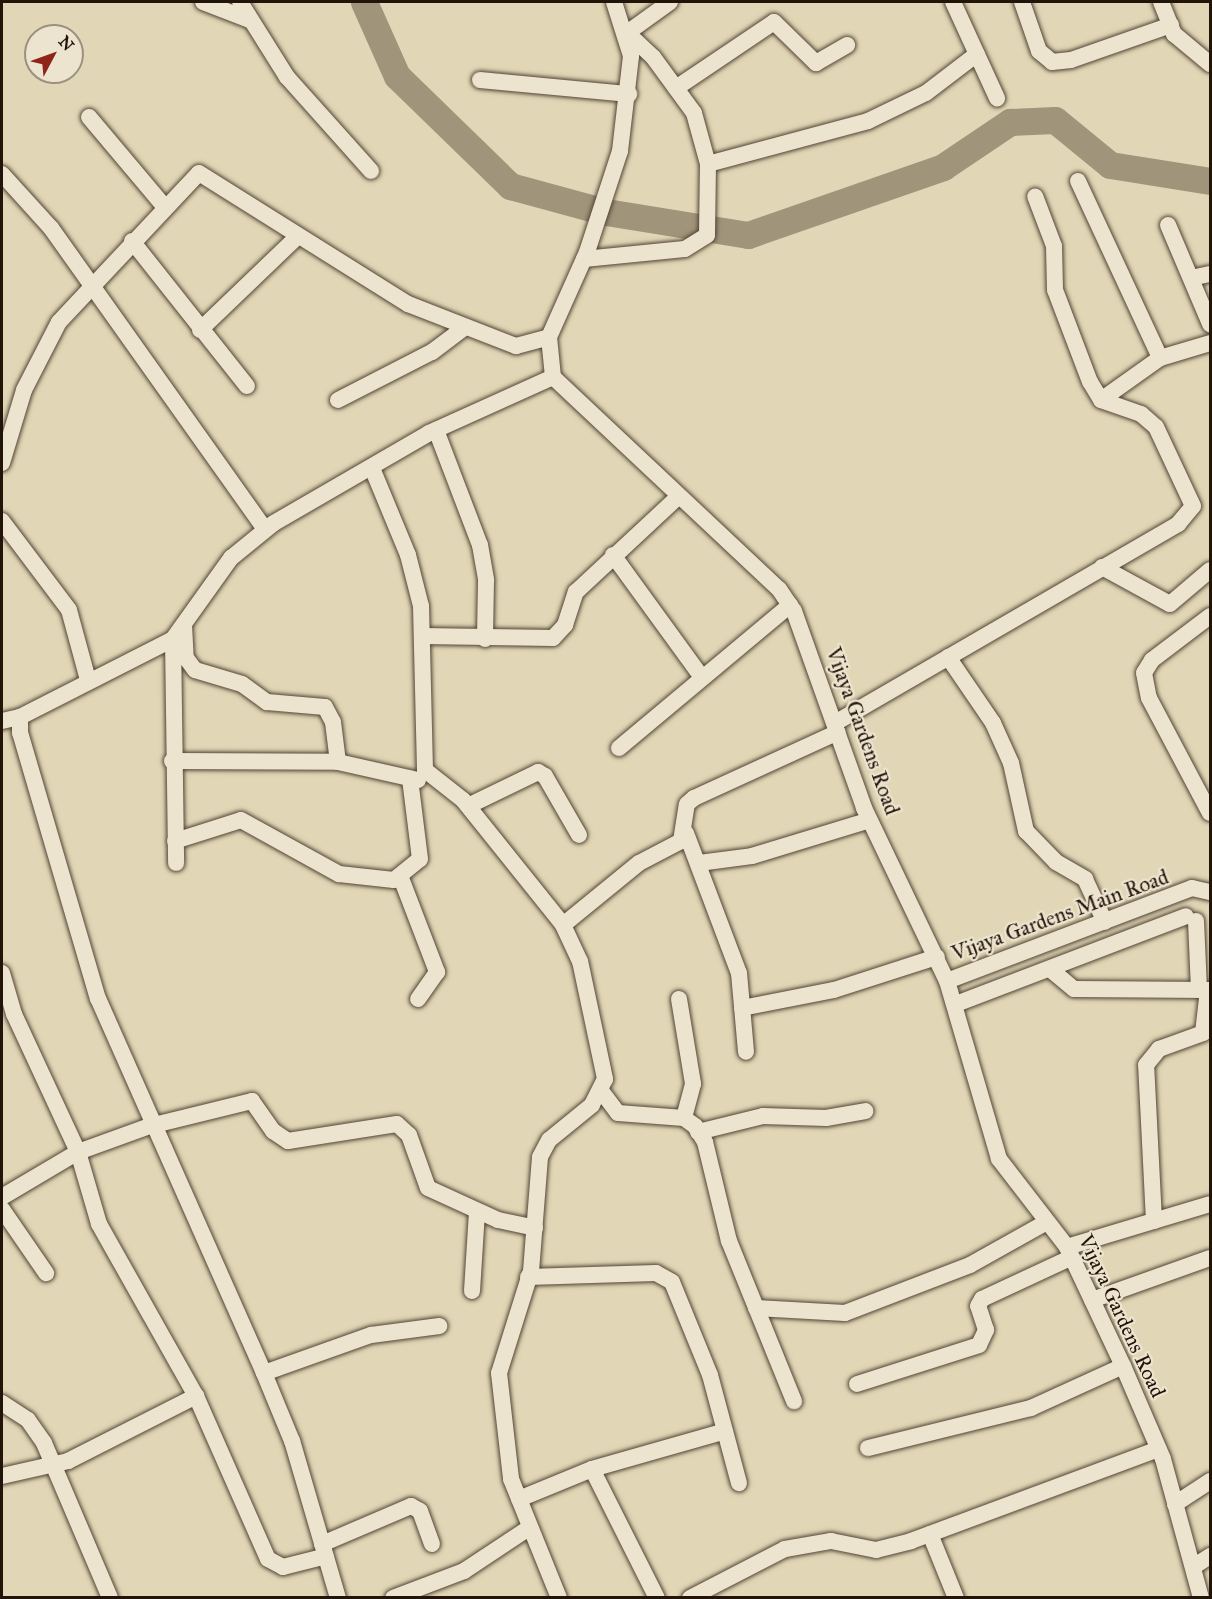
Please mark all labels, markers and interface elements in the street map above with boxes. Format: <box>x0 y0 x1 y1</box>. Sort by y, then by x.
north arrow <box>24 24 84 84</box>
text: N <box>55 32 78 55</box>
street label: Vijaya Gardens Road <box>821 644 905 818</box>
street label: Vijaya Gardens Main Road <box>948 864 1172 966</box>
street label: Vijaya Gardens Road <box>1073 1231 1171 1401</box>

